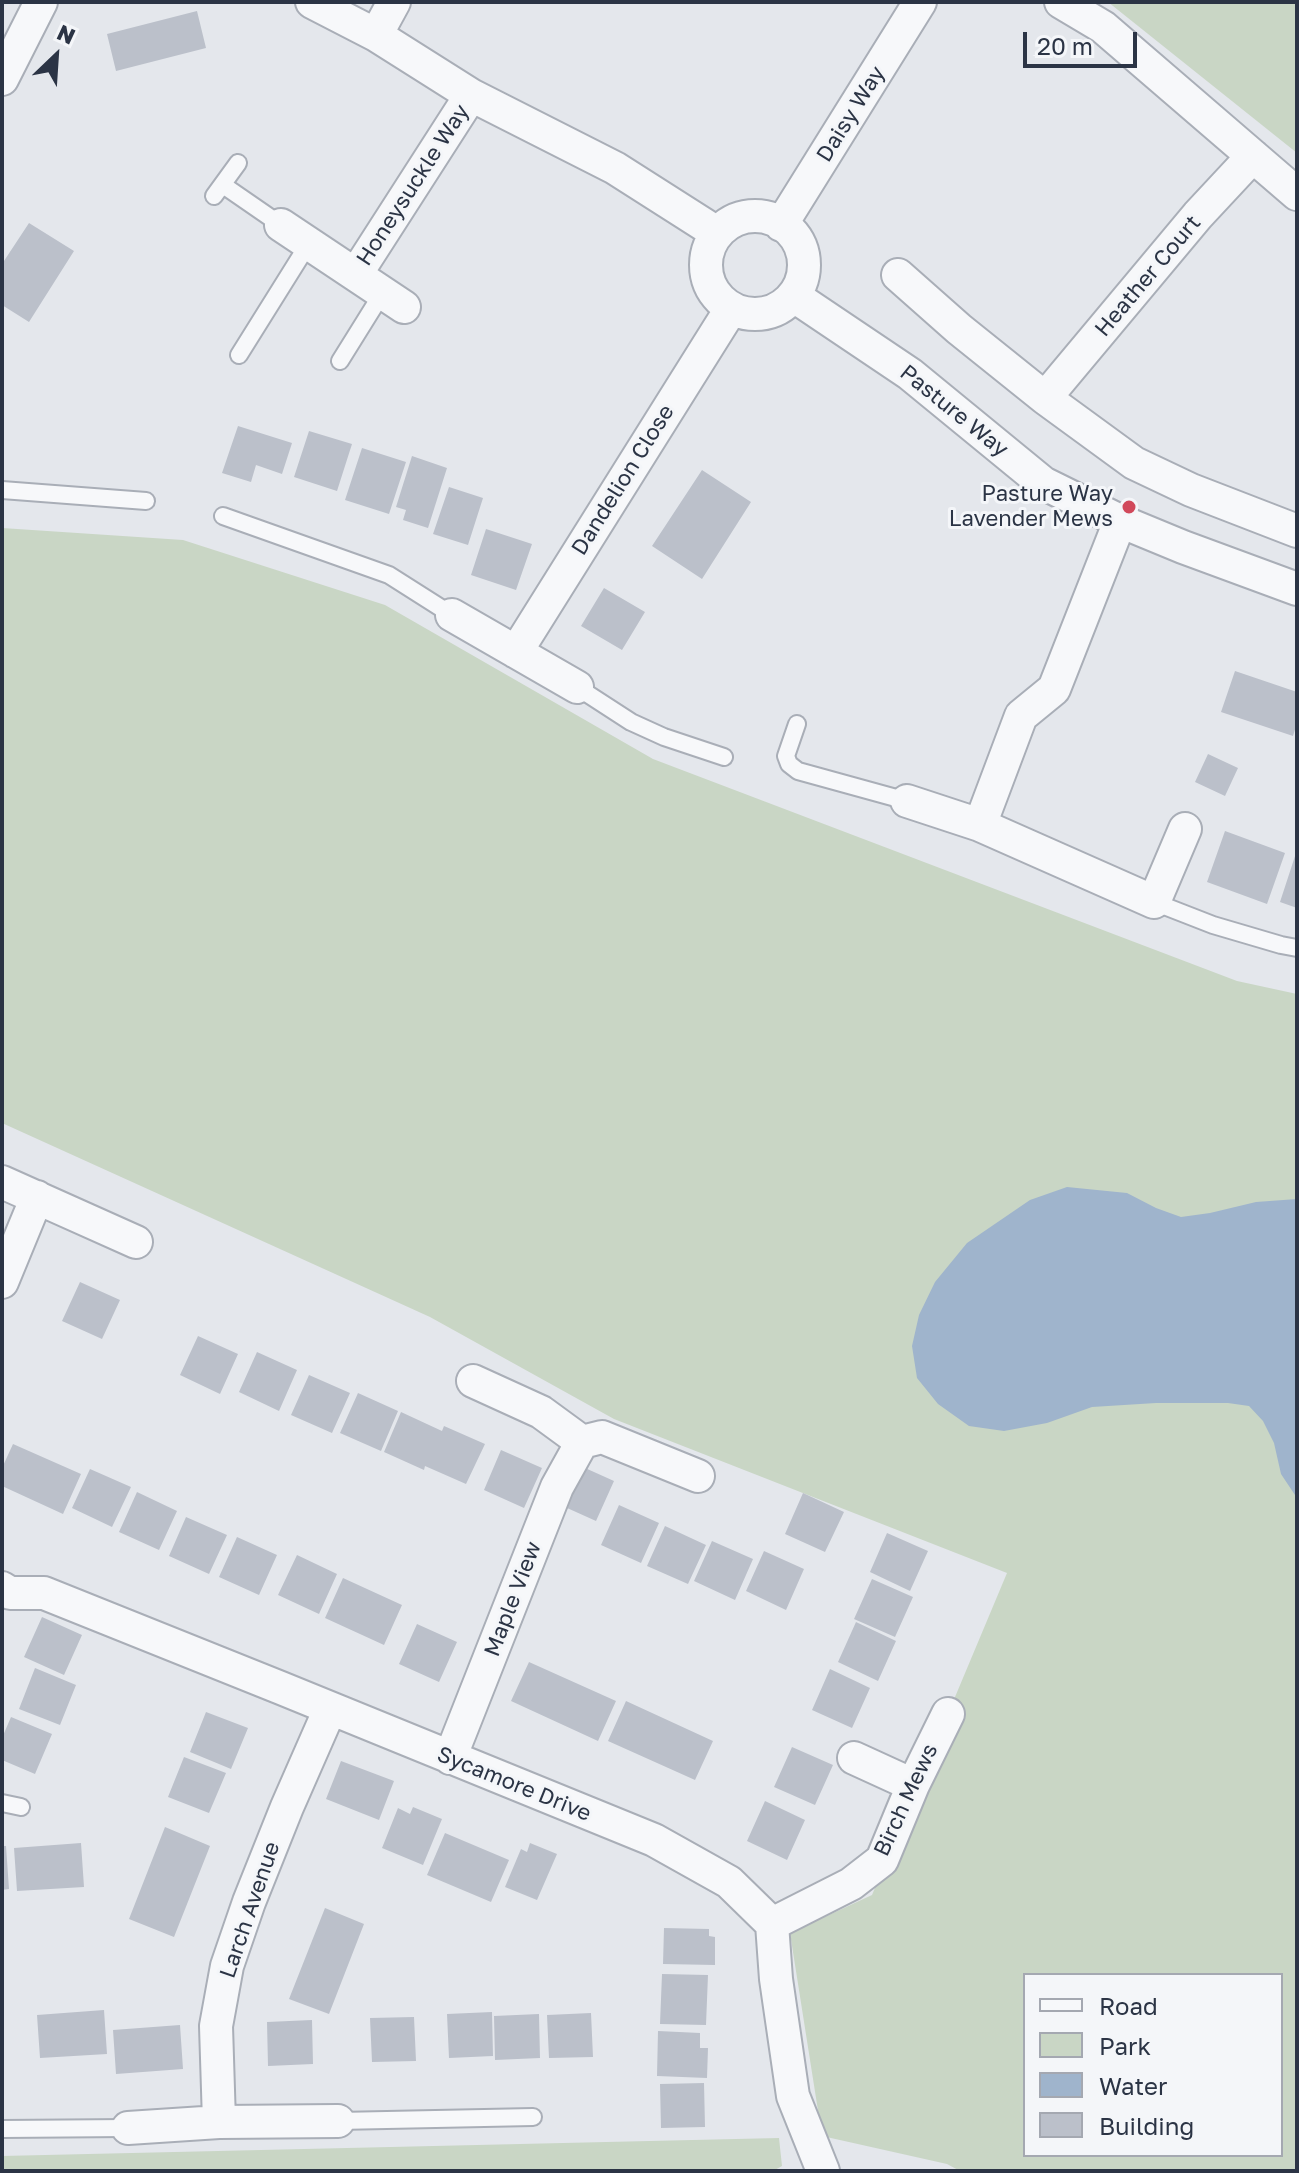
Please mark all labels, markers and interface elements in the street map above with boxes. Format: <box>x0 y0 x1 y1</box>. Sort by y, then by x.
north arrow <box>16 16 96 96</box>
scale bar <box>1027 16 1141 66</box>
text: N <box>53 18 80 50</box>
text: 20 m <box>1037 31 1093 60</box>
street label: Daisy Way <box>811 61 891 167</box>
street label: Honeysuckle Way <box>351 99 475 271</box>
street label: Heather Court <box>1090 210 1206 342</box>
street label: Pasture Way <box>895 359 1013 463</box>
street label: Dandelion Close <box>566 400 680 560</box>
place label: Pasture Way Lavender Mews <box>949 481 1113 532</box>
marker: Pasture Way Lavender Mews <box>1120 498 1138 516</box>
street label: Maple View <box>479 1538 547 1660</box>
street label: Birch Mews <box>868 1740 944 1860</box>
street label: Sycamore Drive <box>433 1741 595 1827</box>
street label: Larch Avenue <box>214 1838 286 1982</box>
legend <box>1023 1973 1283 2157</box>
text: Road <box>1099 1991 1158 2020</box>
text: Park <box>1099 2031 1151 2060</box>
text: Water <box>1099 2071 1167 2100</box>
text: Building <box>1099 2111 1194 2140</box>

